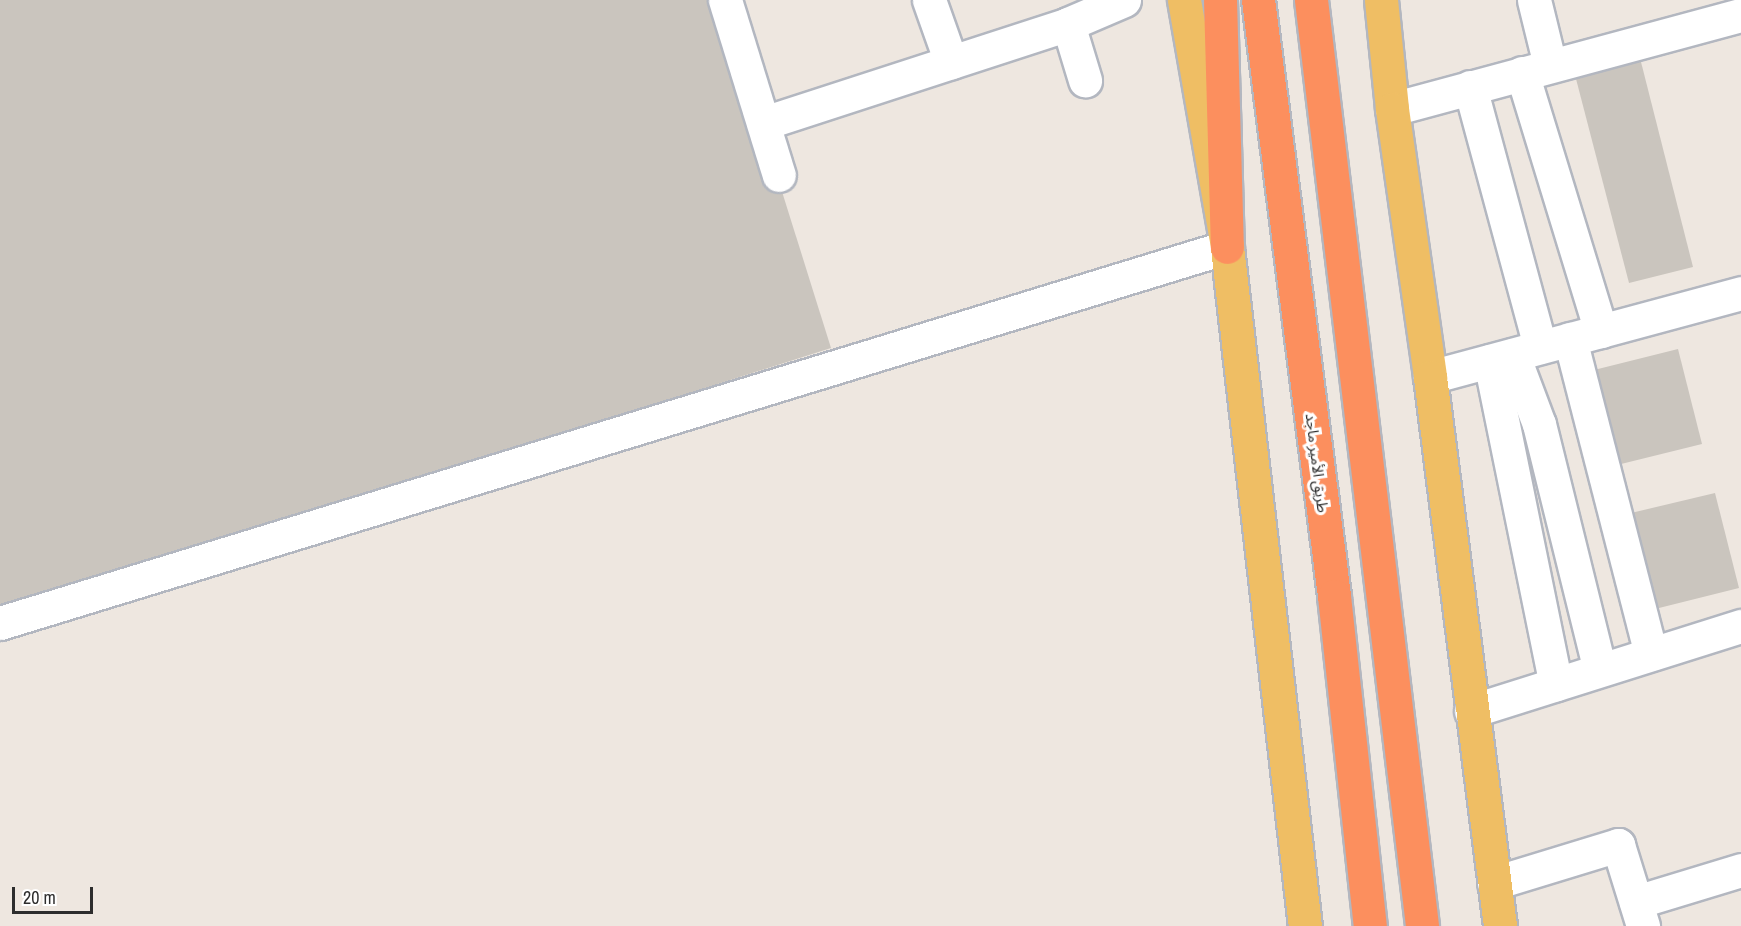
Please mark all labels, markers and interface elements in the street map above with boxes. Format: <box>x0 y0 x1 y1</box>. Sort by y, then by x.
street label: طريق الأمير ماجد <box>1302 412 1332 514</box>
scale bar <box>15 875 96 913</box>
text: 20 m <box>23 885 56 910</box>

